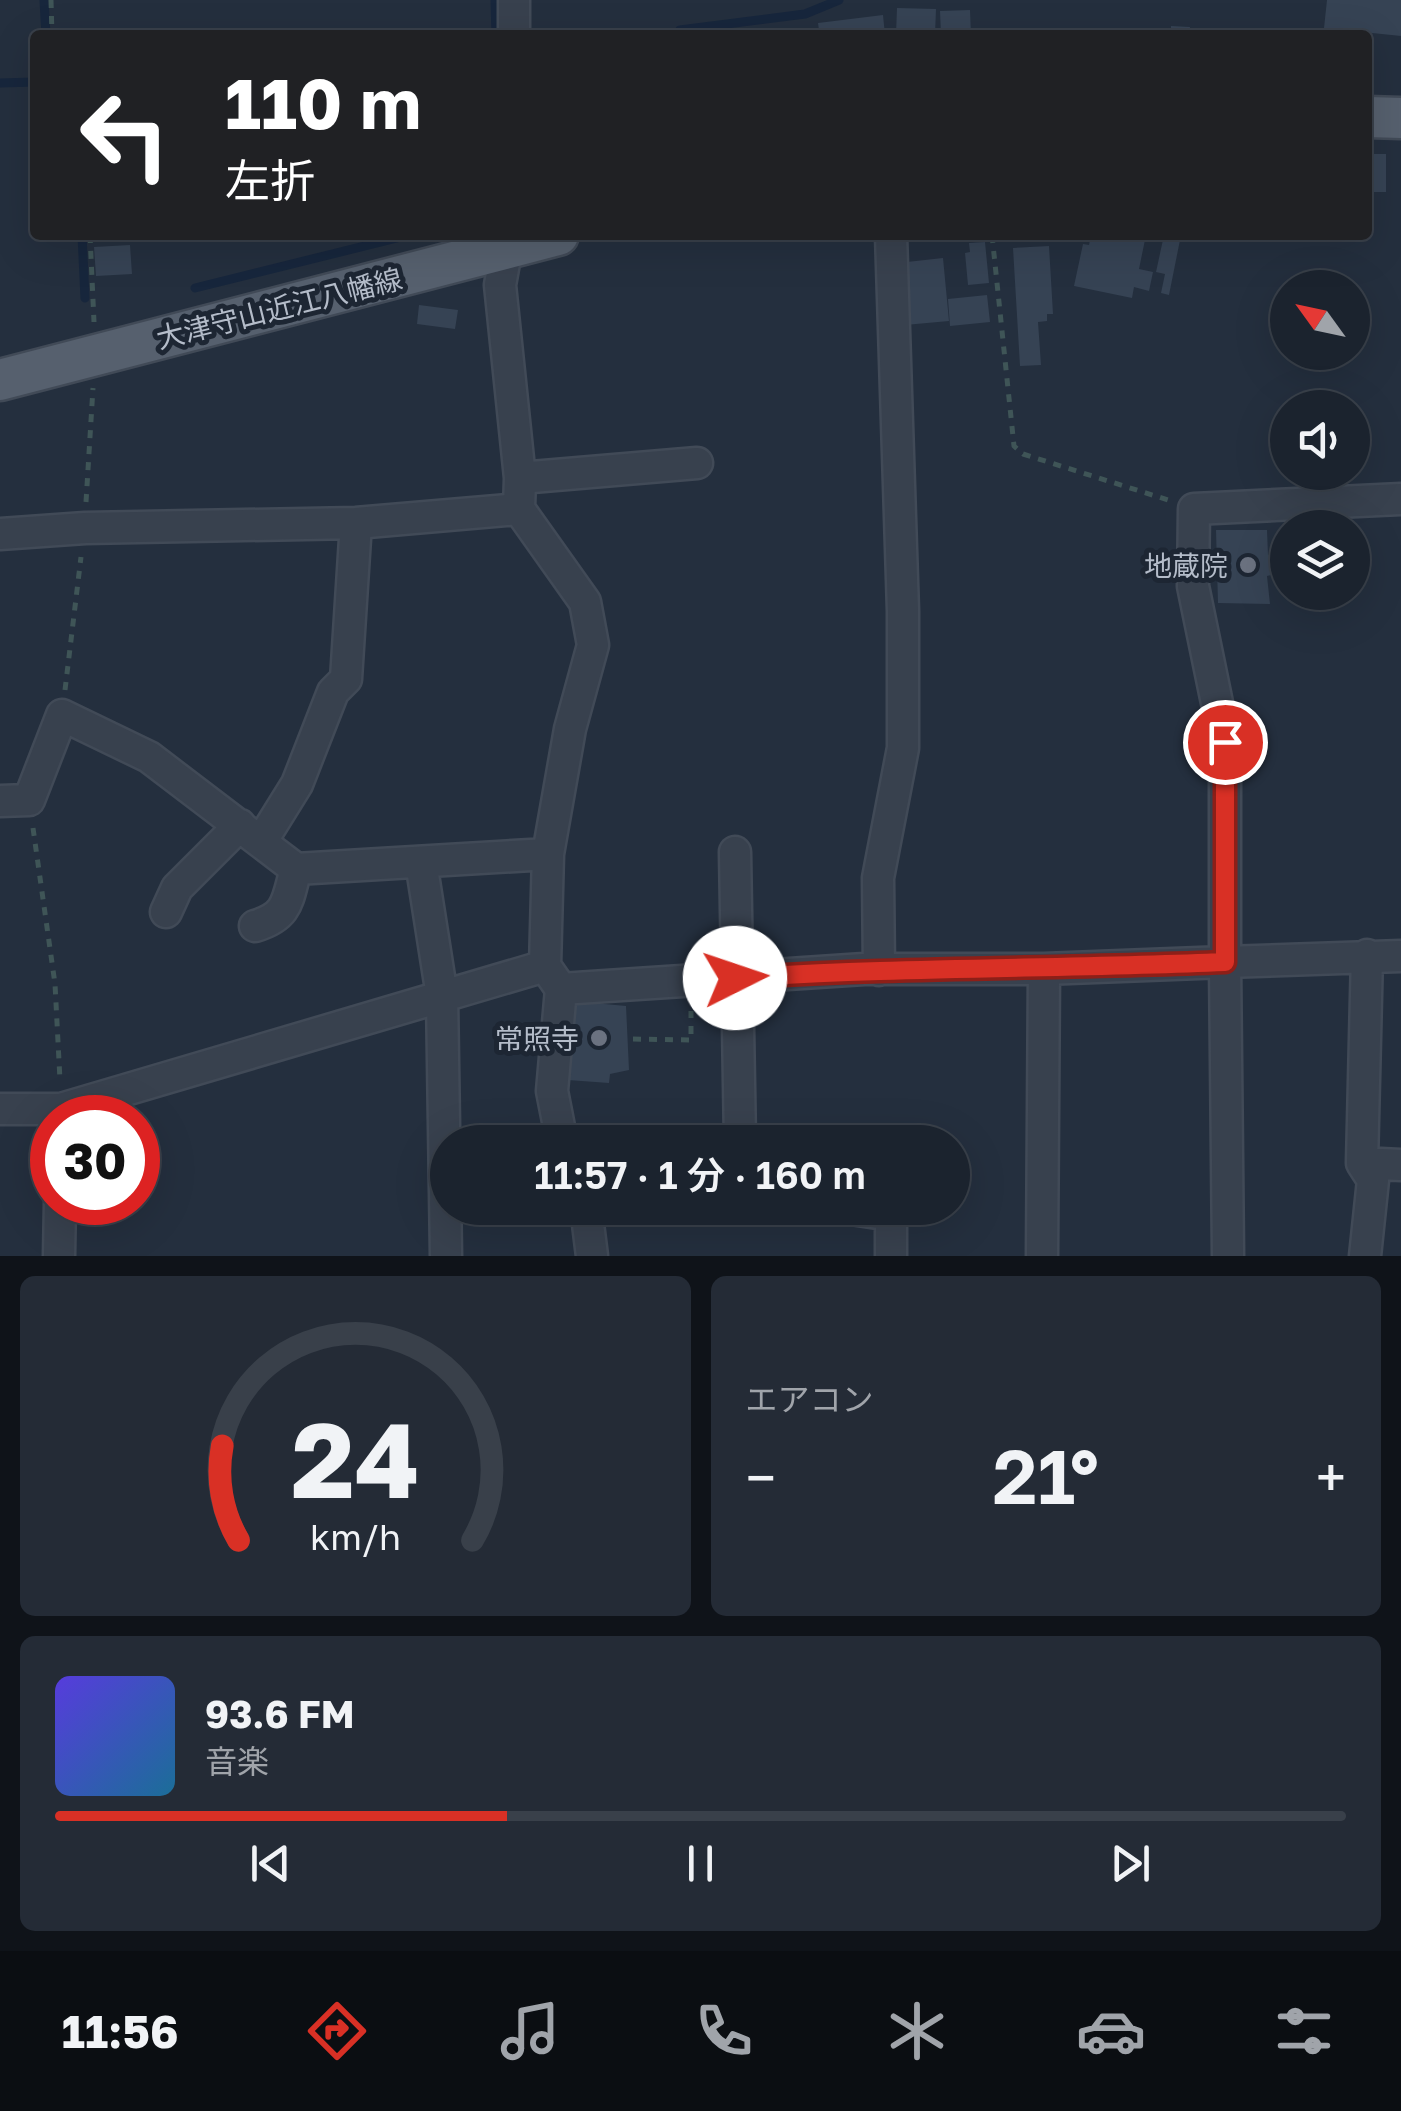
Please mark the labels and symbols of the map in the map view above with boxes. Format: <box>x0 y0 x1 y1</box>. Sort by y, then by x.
street label: 大津守山近江八幡線 <box>153 262 405 354</box>
north arrow <box>1270 270 1370 370</box>
place label: 地蔵院 <box>1144 549 1228 582</box>
marker: 地蔵院 <box>1237 554 1259 576</box>
pin <box>1183 700 1268 785</box>
position arrow <box>683 926 787 1030</box>
place label: 常照寺 <box>495 1022 579 1055</box>
marker: 常照寺 <box>588 1027 610 1049</box>
speed limit sign: 30 <box>30 1095 160 1225</box>

